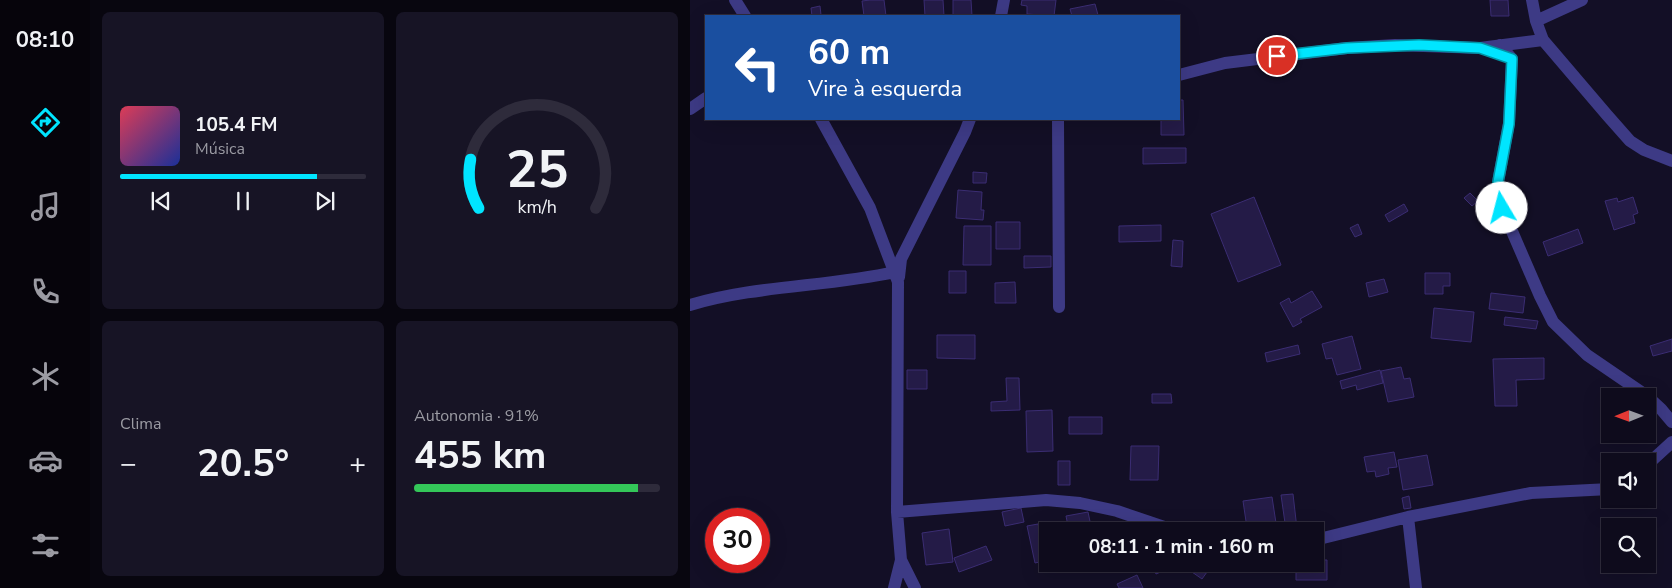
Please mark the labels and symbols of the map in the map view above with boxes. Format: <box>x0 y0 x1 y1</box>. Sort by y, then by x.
pin <box>1256 35 1298 77</box>
position arrow <box>1475 181 1527 233</box>
north arrow <box>1601 388 1656 442</box>
speed limit sign: 30 <box>705 508 770 573</box>

